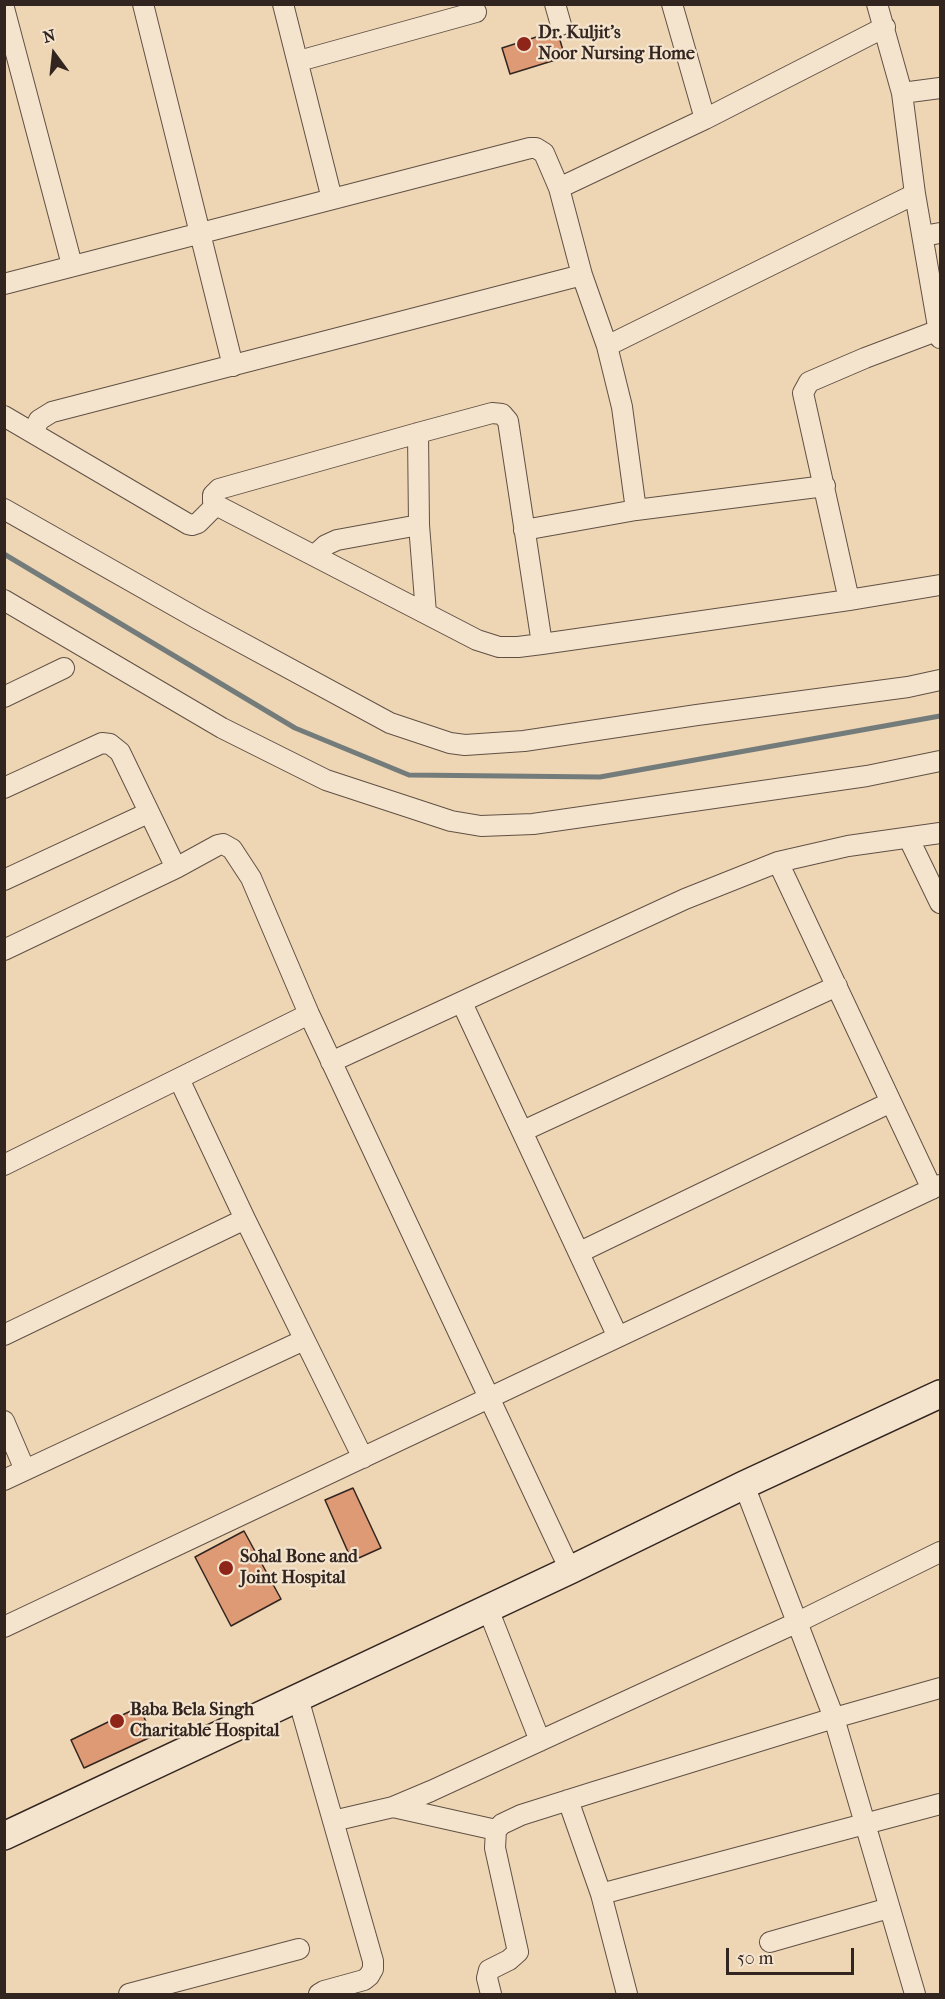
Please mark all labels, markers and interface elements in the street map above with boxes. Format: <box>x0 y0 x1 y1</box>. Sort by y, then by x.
place label: Dr. Kuljit's Noor Nursing Home <box>538 23 695 66</box>
north arrow <box>24 24 84 84</box>
text: N <box>41 25 58 47</box>
marker: Dr. Kuljit's Noor Nursing Home <box>515 35 533 53</box>
place label: Sohal Bone and Joint Hospital <box>240 1547 358 1590</box>
marker: Sohal Bone and Joint Hospital <box>217 1559 235 1577</box>
place label: Baba Bela Singh Charitable Hospital <box>130 1700 279 1742</box>
marker: Baba Bela Singh Charitable Hospital <box>108 1712 126 1730</box>
scale bar <box>729 1936 856 1974</box>
text: 50 m <box>737 1948 773 1969</box>

